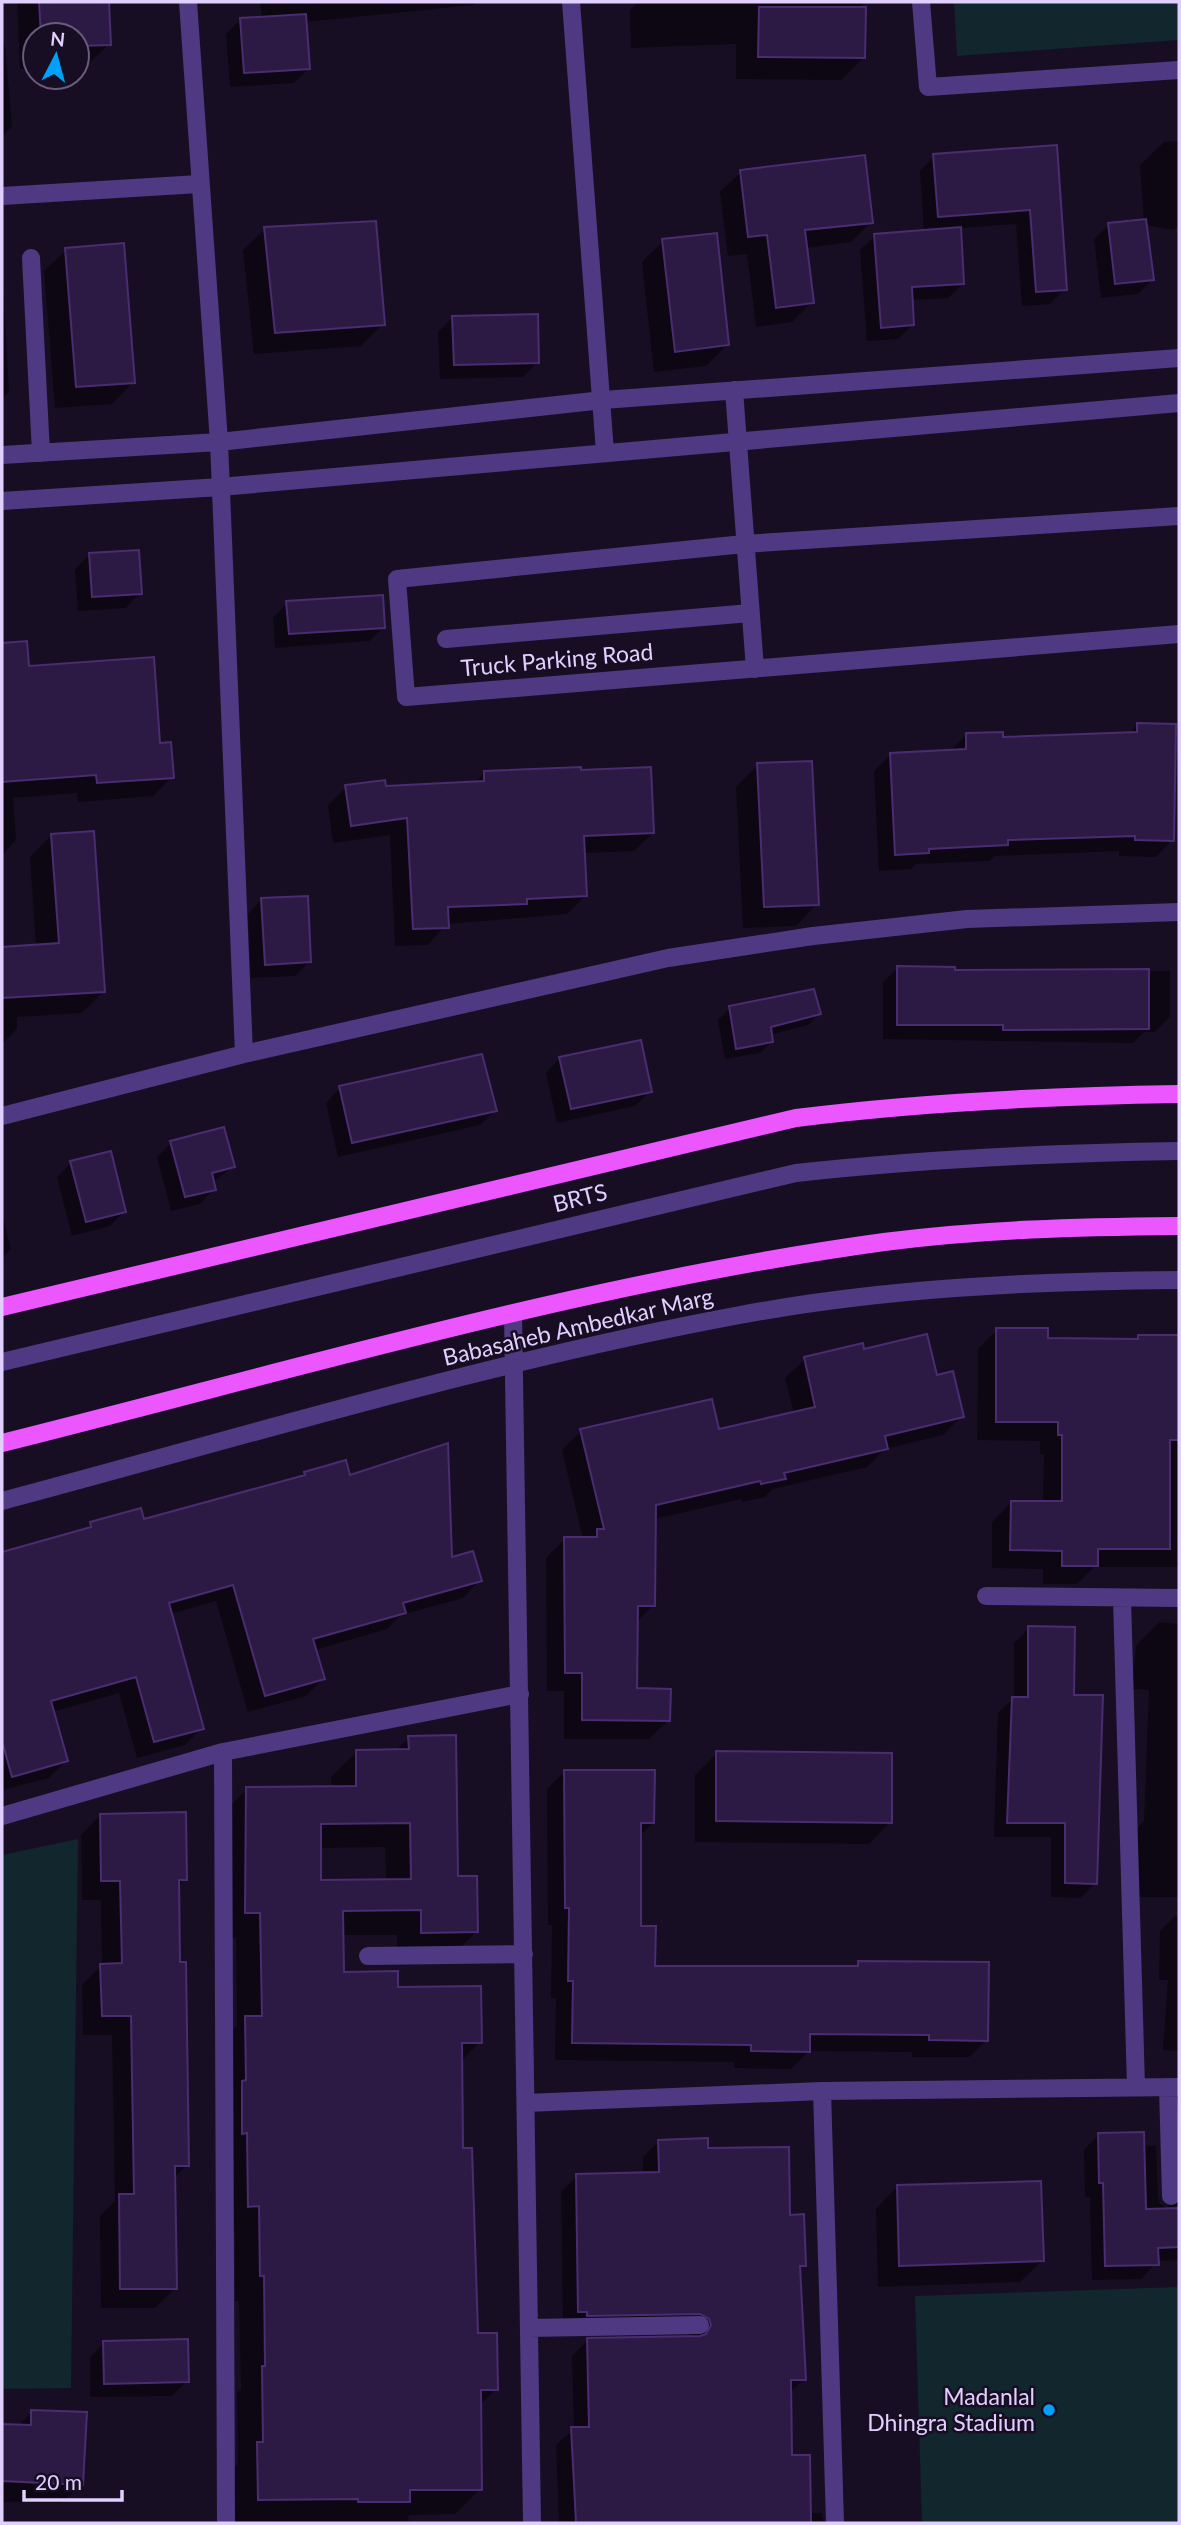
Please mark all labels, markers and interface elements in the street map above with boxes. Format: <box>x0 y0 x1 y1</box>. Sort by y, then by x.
north arrow <box>21 21 91 91</box>
text: N <box>49 26 66 51</box>
street label: Truck Parking Road <box>460 637 654 681</box>
street label: BRTS <box>550 1177 610 1217</box>
street label: Babasaheb Ambedkar Marg <box>440 1281 716 1371</box>
place label: Madanlal Dhingra Stadium <box>867 2382 1035 2436</box>
marker: Madanlal Dhingra Stadium <box>1041 2402 1057 2418</box>
scale bar <box>24 2458 122 2502</box>
text: 20 m <box>35 2469 82 2494</box>

